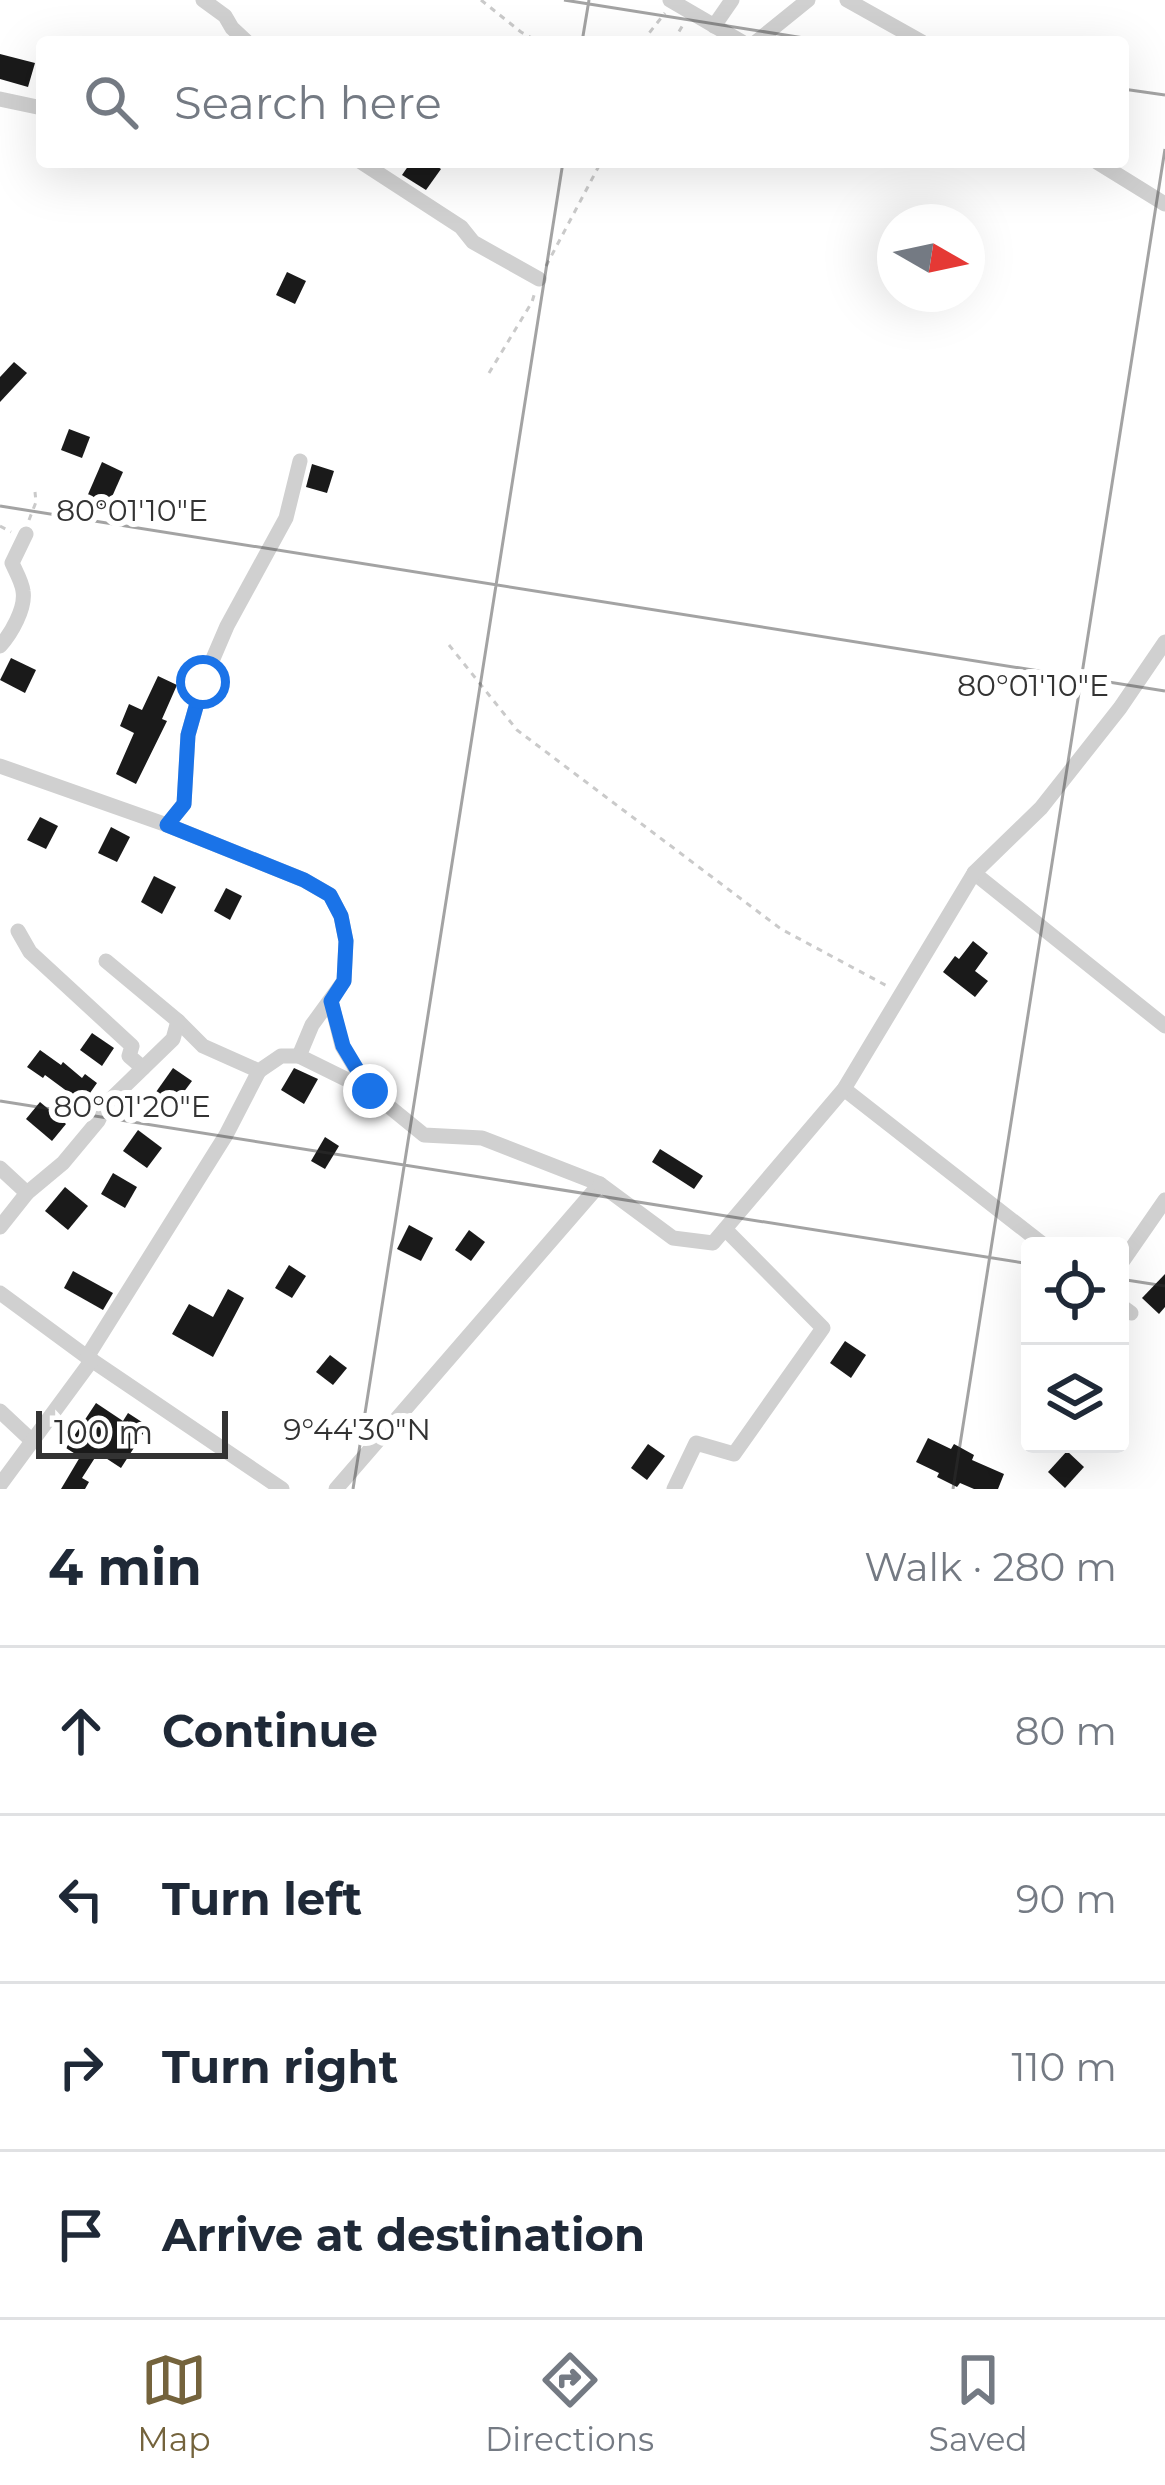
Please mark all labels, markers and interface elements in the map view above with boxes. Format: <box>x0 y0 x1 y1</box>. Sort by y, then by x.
search box <box>36 36 1129 168</box>
icon: search <box>78 69 144 135</box>
text: Search here <box>174 75 442 130</box>
north arrow <box>877 204 985 312</box>
text: 80°01'10"E <box>56 492 208 529</box>
route start <box>176 655 230 709</box>
text: 80°01'10"E <box>957 667 1109 704</box>
route end <box>343 1064 397 1118</box>
text: 80°01'20"E <box>53 1088 211 1125</box>
map controls <box>1021 1237 1129 1453</box>
button: locate <box>1021 1237 1129 1345</box>
button: layers <box>1021 1345 1129 1453</box>
scale bar <box>36 1405 228 1458</box>
text: 9°44'30"N <box>283 1411 431 1448</box>
text: 100 m <box>54 1412 153 1452</box>
text: 4 min <box>48 1536 202 1598</box>
text: Walk · 280 m <box>864 1543 1117 1591</box>
icon: ahead <box>48 1698 114 1764</box>
text: Continue <box>162 1703 378 1758</box>
text: 80 m <box>1015 1707 1117 1755</box>
icon: left <box>48 1866 114 1932</box>
text: Turn left <box>162 1871 362 1926</box>
text: 90 m <box>1016 1875 1117 1923</box>
icon: right <box>48 2034 114 2100</box>
text: Turn right <box>162 2039 398 2094</box>
text: 110 m <box>1011 2043 1117 2091</box>
icon: arrive <box>48 2202 114 2268</box>
text: Arrive at destination <box>162 2207 645 2262</box>
tab: Map <box>137 2347 211 2459</box>
tab: Directions <box>485 2347 654 2459</box>
tab: Saved <box>929 2347 1028 2459</box>

